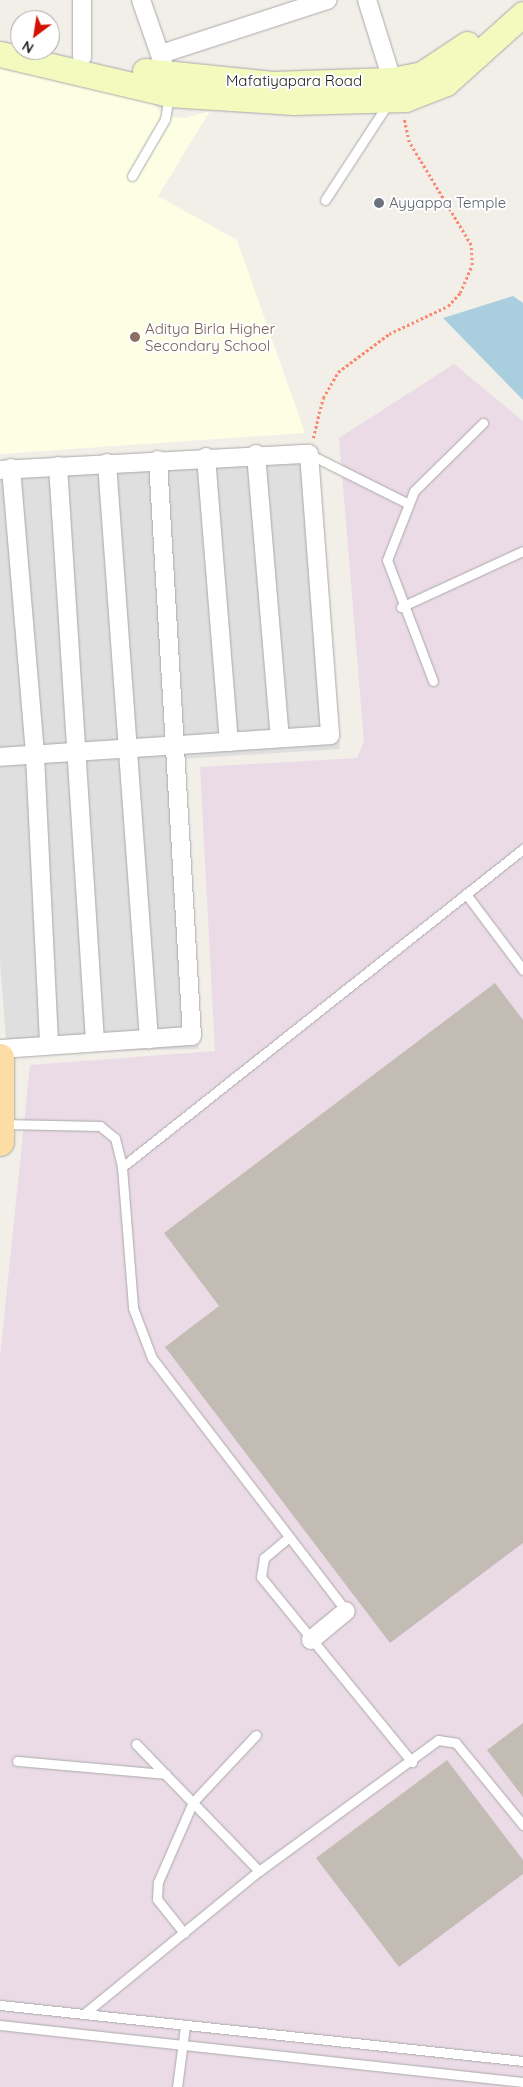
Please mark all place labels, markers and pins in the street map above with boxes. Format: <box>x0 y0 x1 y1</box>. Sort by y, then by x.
place label: Ayyappa Temple <box>389 194 506 212</box>
marker: Ayyappa Temple <box>373 197 385 209</box>
place label: Aditya Birla Higher Secondary School <box>145 319 275 354</box>
marker: Aditya Birla Higher Secondary School <box>129 331 141 343</box>

